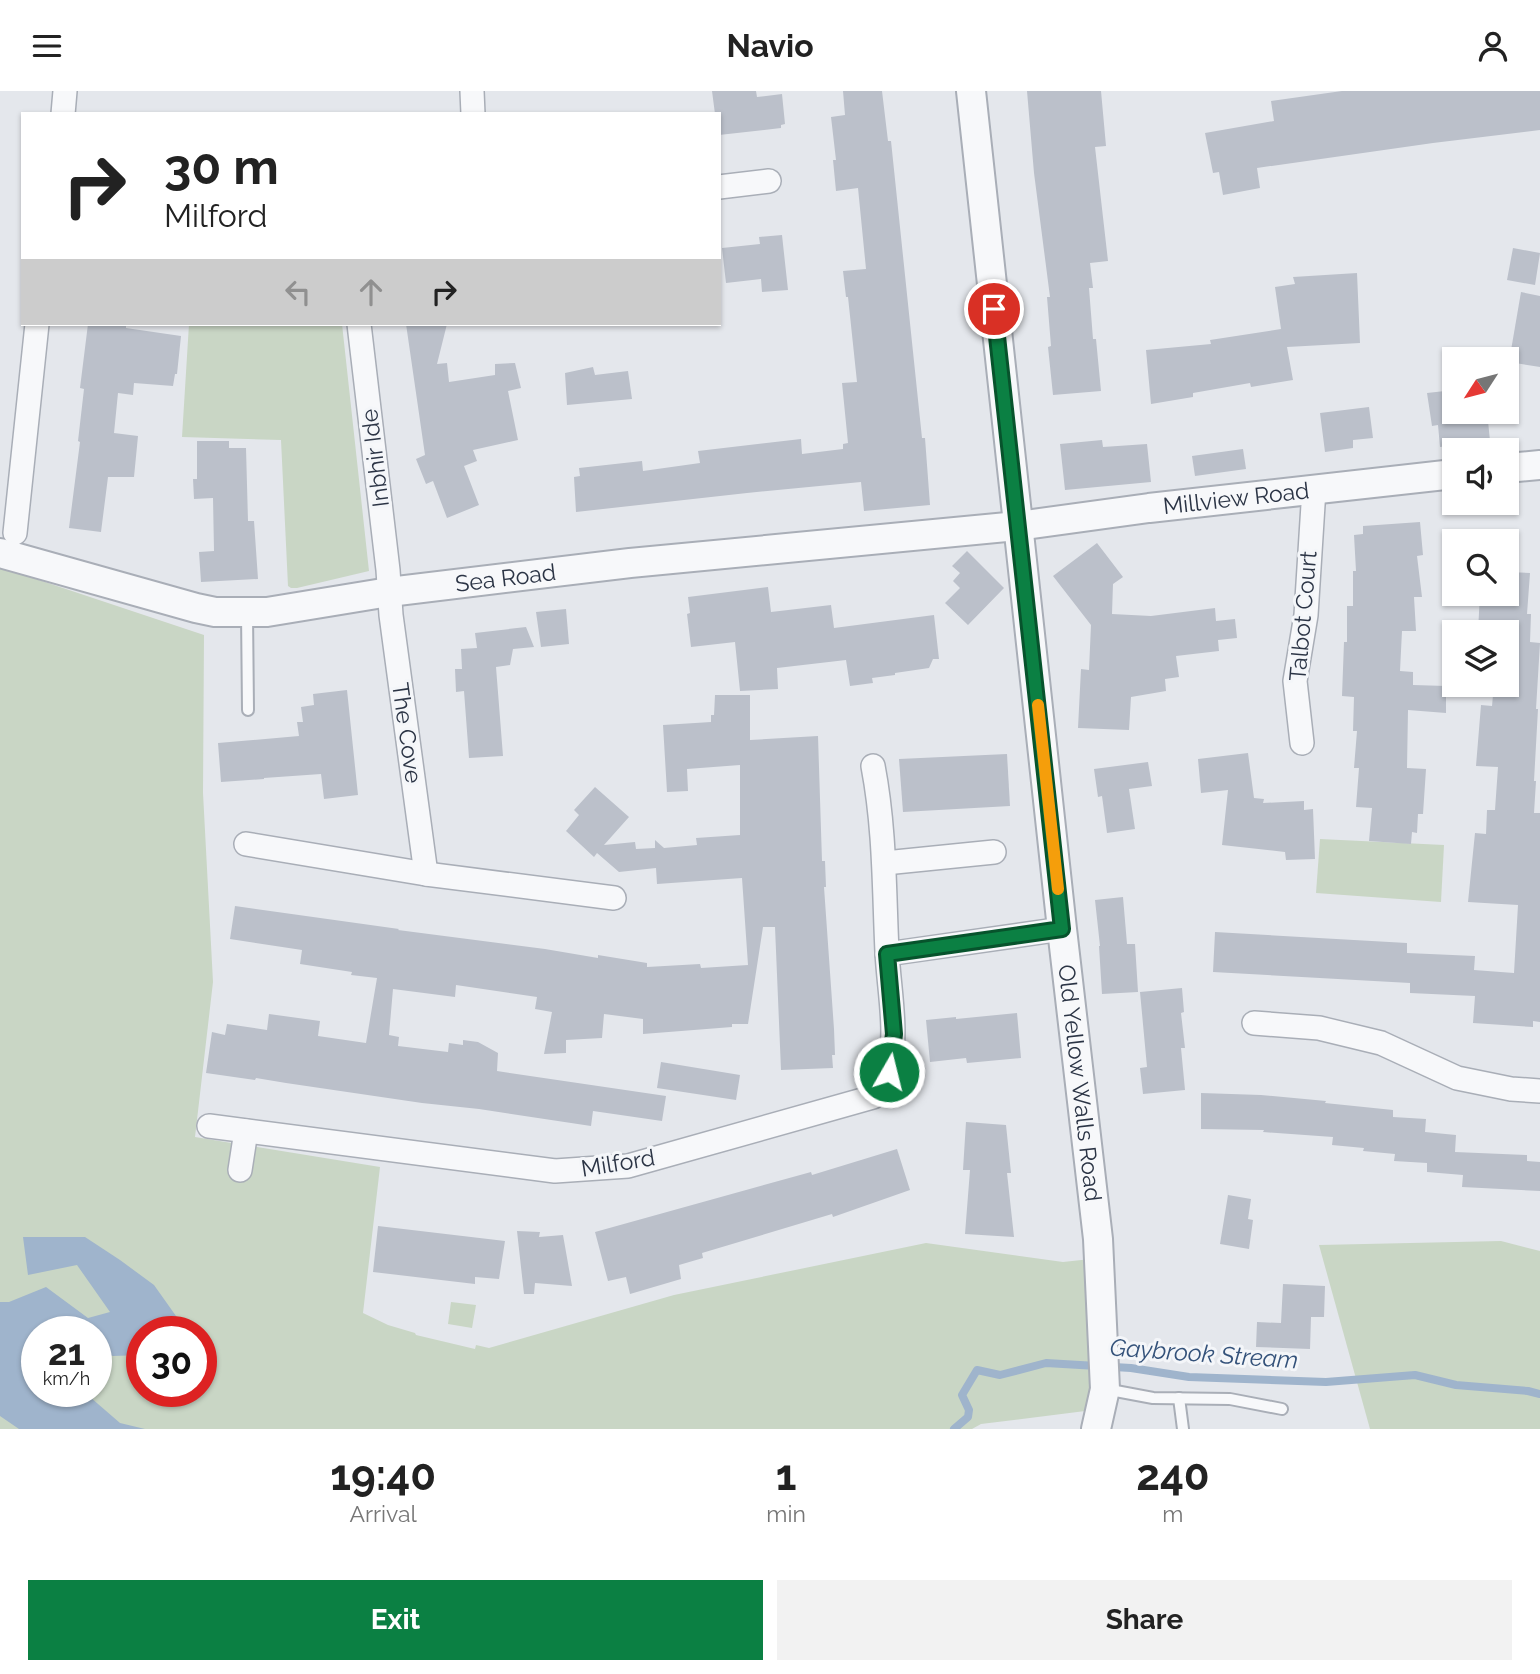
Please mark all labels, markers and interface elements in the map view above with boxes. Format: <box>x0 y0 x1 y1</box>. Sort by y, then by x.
icon: menu <box>28 27 66 65</box>
text: Navio <box>726 27 814 64</box>
icon: person <box>1474 27 1512 65</box>
text: 30 m <box>164 138 279 195</box>
icon: right <box>49 140 140 231</box>
text: Milford <box>164 197 268 234</box>
icon: left <box>279 273 317 311</box>
icon: ahead <box>352 273 390 311</box>
icon: right <box>425 273 463 311</box>
pin <box>964 279 1024 339</box>
icon: arrive <box>975 290 1013 328</box>
north arrow <box>1442 347 1519 423</box>
map controls <box>1442 347 1519 697</box>
street label: Inbhir Ide <box>355 408 394 509</box>
button: sound <box>1442 438 1519 515</box>
street label: Millview Road <box>1162 476 1311 519</box>
button: search <box>1442 529 1519 606</box>
street label: Talbot Court <box>1283 549 1322 682</box>
street label: Sea Road <box>454 558 557 597</box>
button: layers <box>1442 620 1519 697</box>
street label: The Cove <box>387 681 428 785</box>
street label: Old Yellow Walls Road <box>1053 963 1108 1203</box>
position arrow <box>852 1035 926 1109</box>
street label: Milford <box>579 1143 657 1182</box>
speed limit sign: 30 <box>126 1316 217 1407</box>
text: 21 <box>48 1332 85 1373</box>
water label: Gaybrook Stream <box>1109 1332 1299 1375</box>
text: km/h <box>43 1368 90 1389</box>
text: 19:40 <box>330 1451 436 1500</box>
text: 1 <box>776 1451 796 1500</box>
text: 240 <box>1136 1451 1210 1500</box>
text: Arrival <box>349 1500 417 1527</box>
text: min <box>766 1500 806 1527</box>
text: m <box>1162 1500 1183 1527</box>
button: Exit <box>28 1580 763 1660</box>
button: Share <box>777 1580 1512 1660</box>

